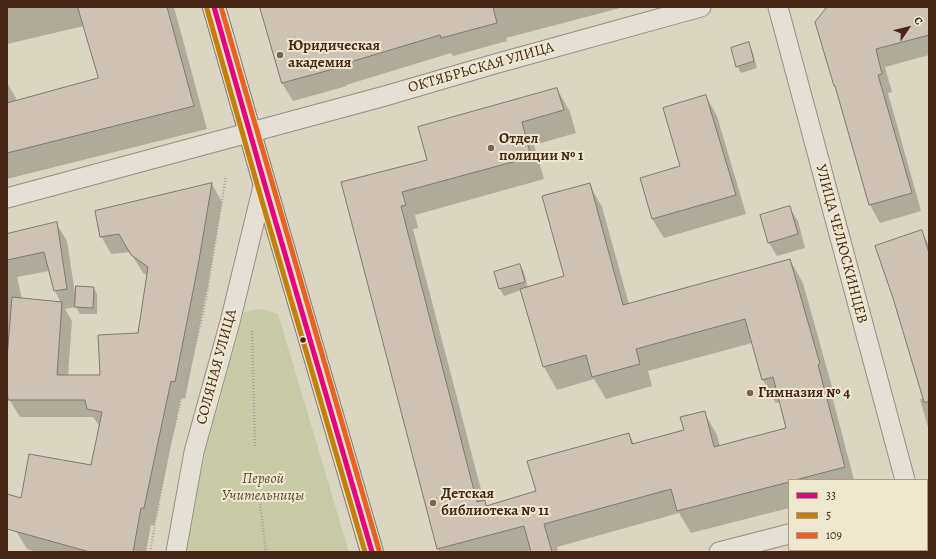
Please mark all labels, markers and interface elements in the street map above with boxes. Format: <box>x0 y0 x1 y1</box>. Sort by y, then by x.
north arrow <box>888 8 928 48</box>
text: С <box>910 14 926 28</box>
place label: Юридическая академия <box>288 37 380 72</box>
street label: ОКТЯБРЬСКАЯ УЛИЦА <box>406 39 556 97</box>
marker: Юридическая академия <box>275 50 285 60</box>
place label: Отдел полиции № 1 <box>499 130 583 165</box>
marker: Отдел полиции № 1 <box>486 143 496 153</box>
street label: УЛИЦА ЧЕЛЮСКИНЦЕВ <box>811 162 871 326</box>
street label: СОЛЯНАЯ УЛИЦА <box>193 307 241 427</box>
unlabelled marker <box>298 335 308 345</box>
place label: Гимназия № 4 <box>758 384 850 402</box>
marker: Гимназия № 4 <box>745 388 755 398</box>
park label: Первой Учительницы <box>222 470 304 505</box>
legend <box>788 479 928 551</box>
place label: Детская библиотека № 11 <box>441 485 549 520</box>
text: 33 <box>826 487 836 503</box>
marker: Детская библиотека № 11 <box>428 498 438 508</box>
text: 5 <box>826 507 831 523</box>
text: 109 <box>826 527 842 543</box>

